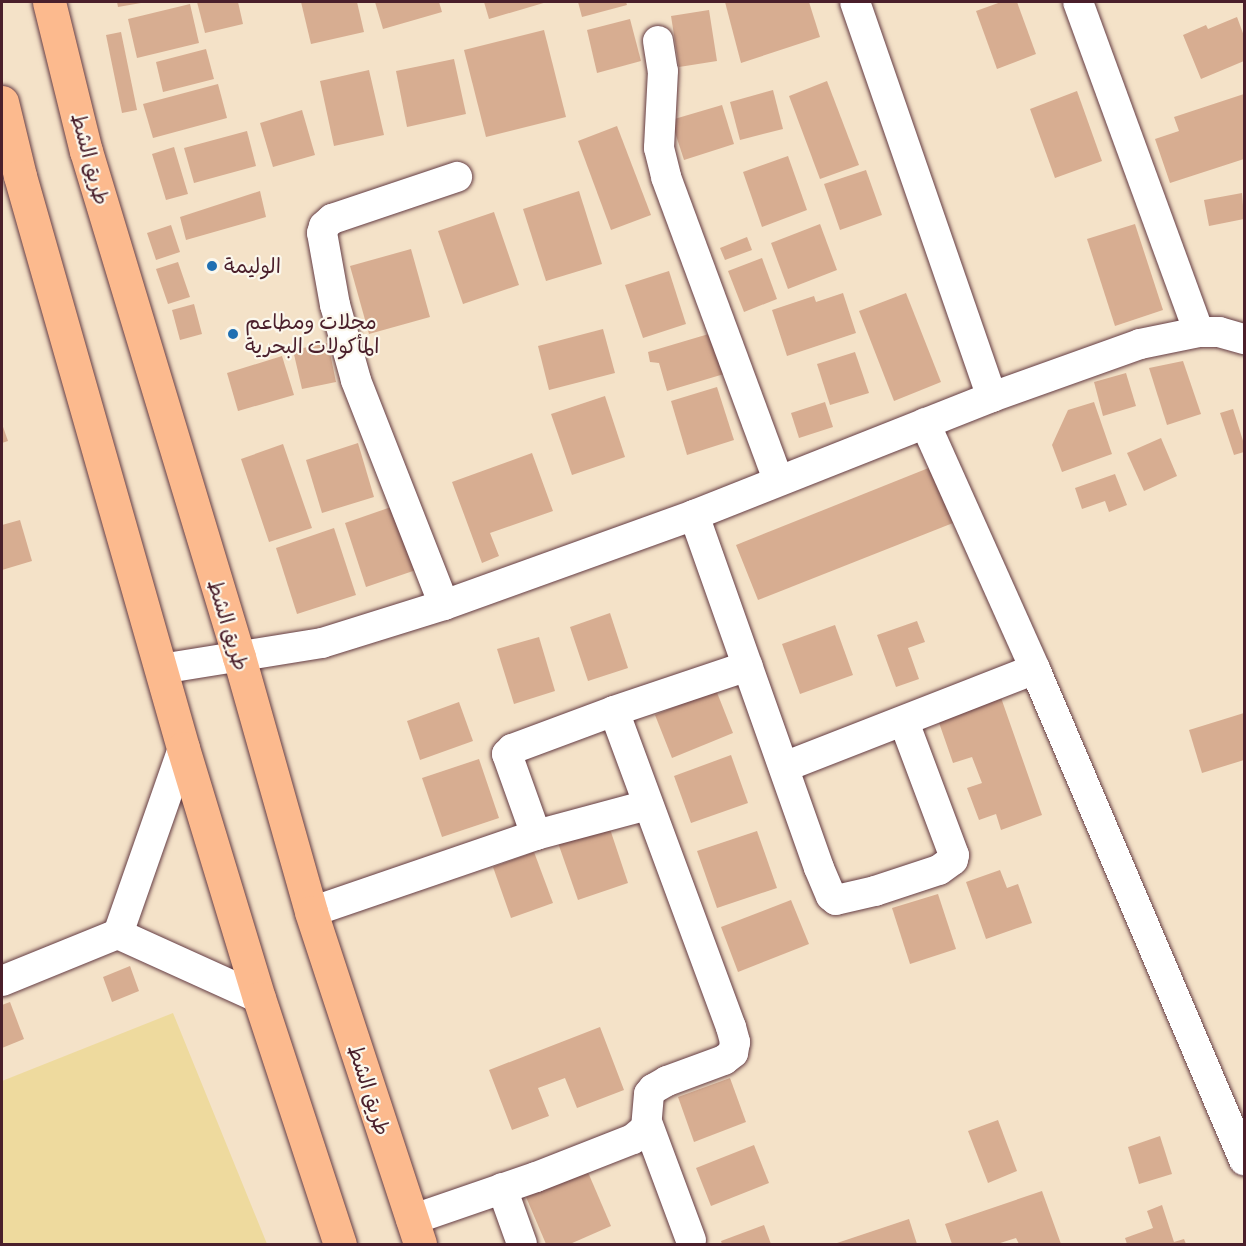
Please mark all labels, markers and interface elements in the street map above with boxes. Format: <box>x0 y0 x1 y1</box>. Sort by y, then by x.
street label: طريق الشط <box>66 110 114 208</box>
place label: الوليمة <box>224 253 281 279</box>
marker: الوليمة <box>205 259 219 273</box>
place label: محلات ومطاعم المأكولات البحرية <box>245 309 379 359</box>
marker: محلات ومطاعم المأكولات البحرية <box>226 327 240 341</box>
street label: طريق الشط <box>202 576 254 674</box>
street label: طريق الشط <box>342 1041 396 1139</box>

